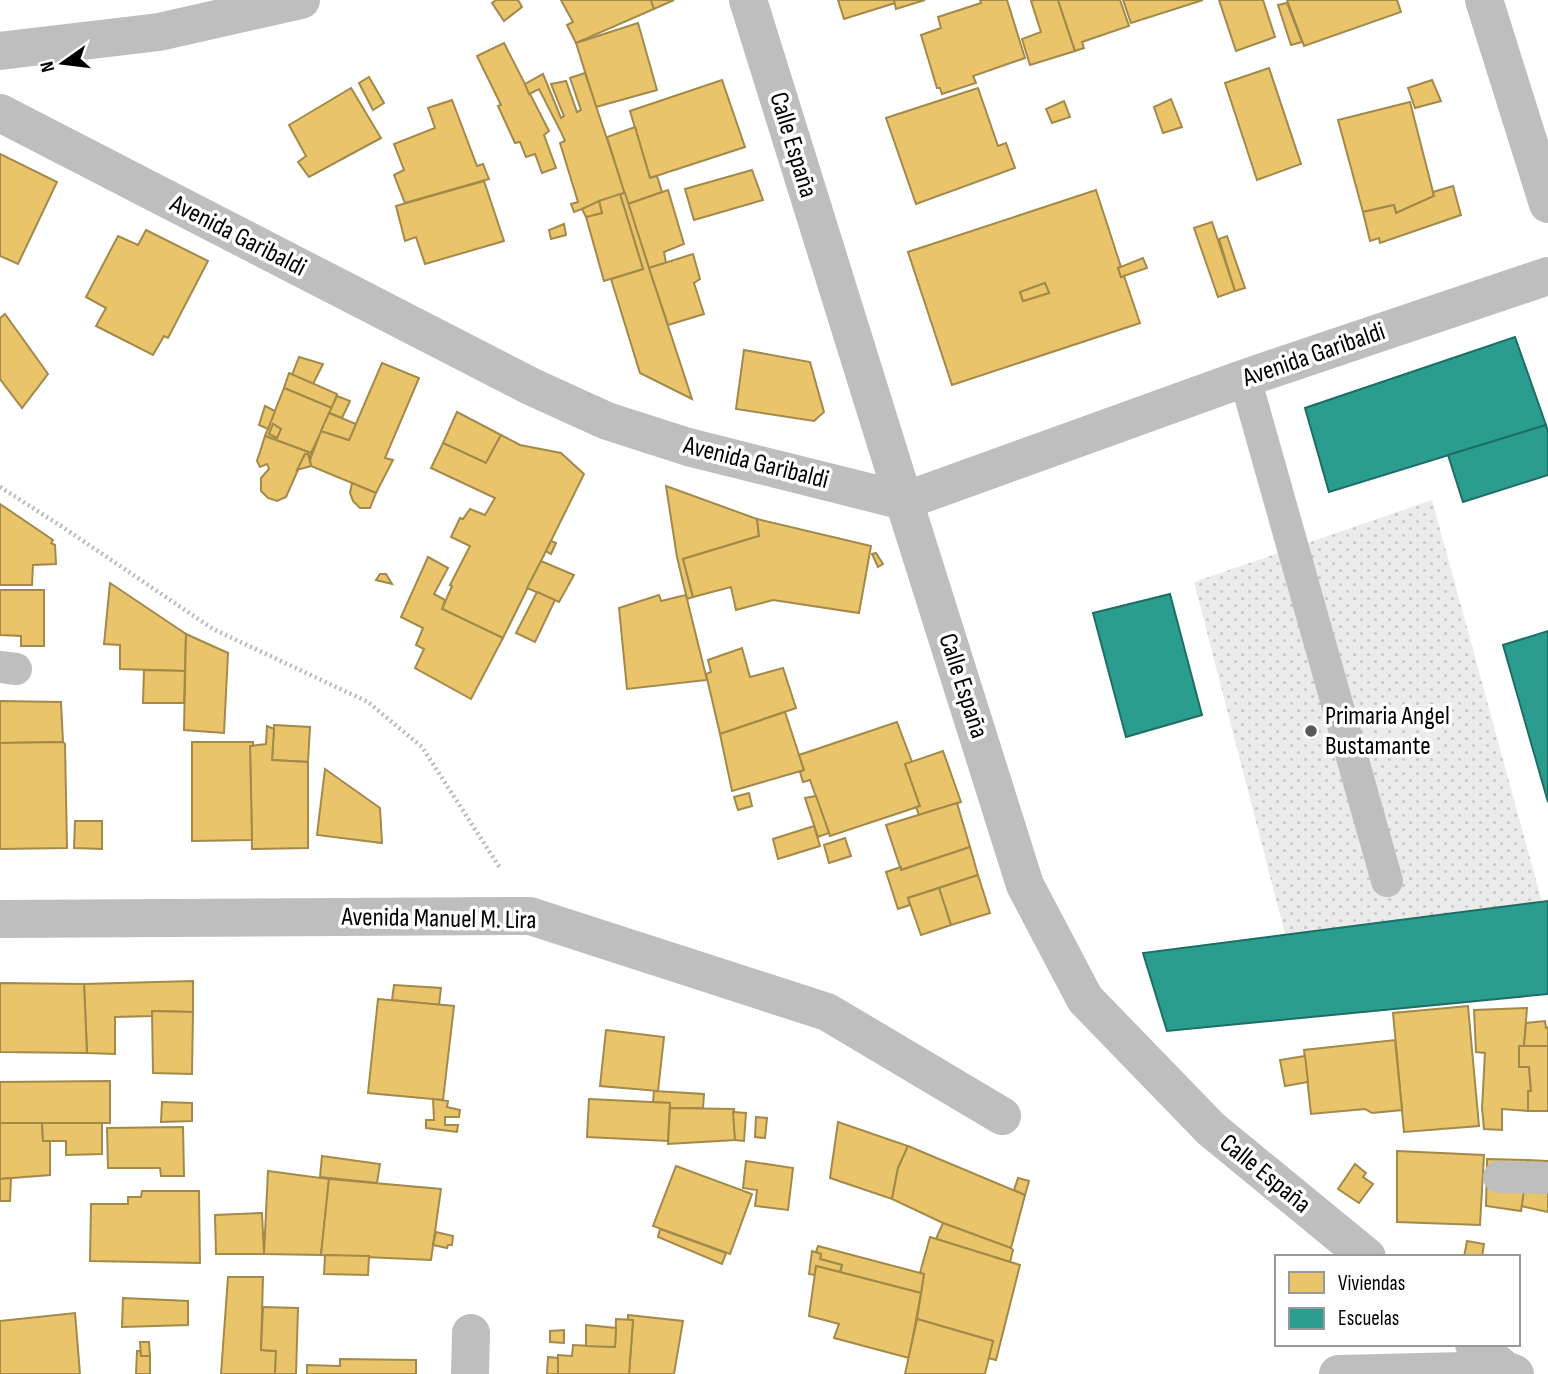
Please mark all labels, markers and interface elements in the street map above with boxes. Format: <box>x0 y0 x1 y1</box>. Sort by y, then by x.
north arrow <box>28 28 98 98</box>
text: N <box>36 59 60 74</box>
street label: Calle España <box>762 89 824 201</box>
street label: Avenida Garibaldi <box>164 188 311 284</box>
street label: Avenida Garibaldi <box>1238 316 1389 394</box>
street label: Avenida Garibaldi <box>679 430 832 496</box>
street label: Calle España <box>932 630 994 742</box>
place label: Primaria Angel Bustamante <box>1325 701 1450 762</box>
marker: Primaria Angel Bustamante <box>1303 723 1319 739</box>
street label: Avenida Manuel M. Lira <box>340 902 537 936</box>
street label: Calle España <box>1213 1128 1317 1220</box>
legend <box>1275 1255 1520 1346</box>
text: Viviendas <box>1338 1271 1405 1296</box>
text: Escuelas <box>1338 1306 1399 1331</box>

